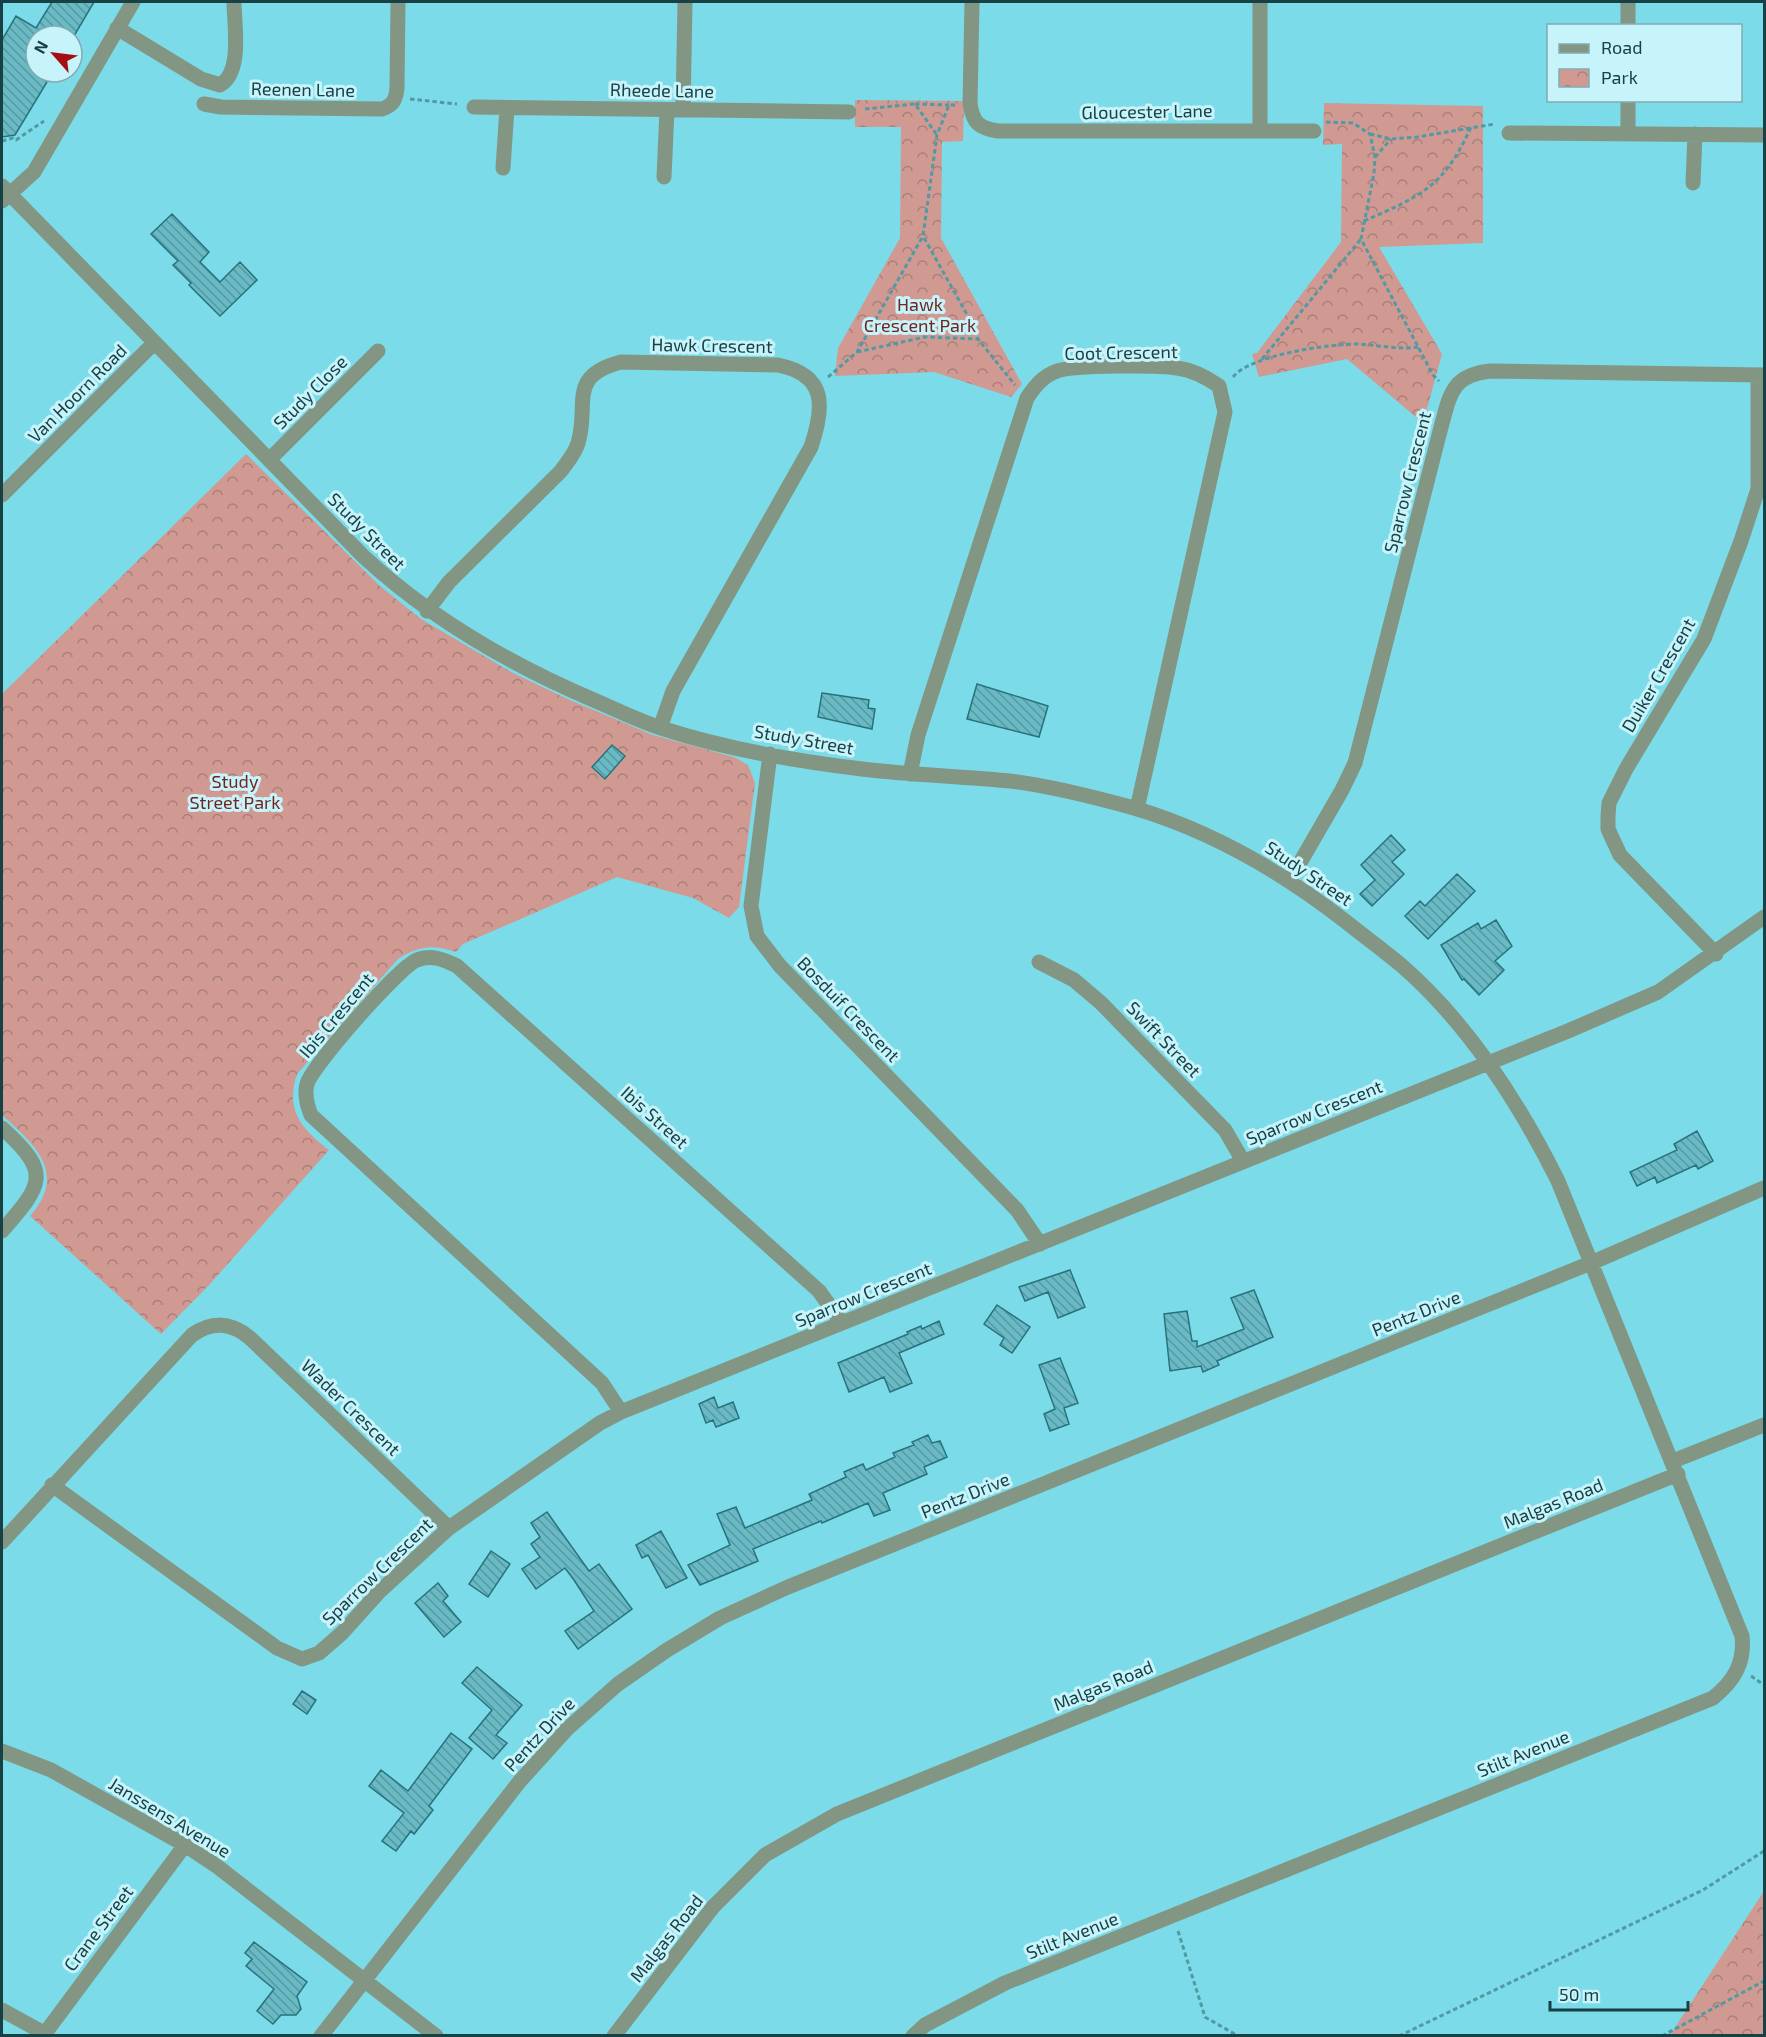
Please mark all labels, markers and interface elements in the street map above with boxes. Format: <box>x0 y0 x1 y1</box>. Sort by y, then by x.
north arrow <box>24 24 84 84</box>
legend <box>1547 24 1742 102</box>
text: Road <box>1601 36 1642 58</box>
text: N <box>29 37 51 56</box>
text: Park <box>1601 66 1638 88</box>
street label: Reenen Lane <box>251 77 355 101</box>
street label: Rheede Lane <box>610 78 714 102</box>
street label: Gloucester Lane <box>1081 99 1213 123</box>
park label: Hawk Crescent Park <box>864 293 976 336</box>
street label: Hawk Crescent <box>651 333 773 357</box>
street label: Van Hoorn Road <box>23 339 131 447</box>
street label: Coot Crescent <box>1064 340 1178 364</box>
street label: Study Close <box>269 351 351 433</box>
street label: Sparrow Crescent <box>1379 409 1435 555</box>
street label: Study Street <box>324 488 410 574</box>
street label: Duiker Crescent <box>1617 614 1700 736</box>
street label: Study Street <box>753 719 856 759</box>
park label: Study Street Park <box>190 770 280 813</box>
street label: Study Street <box>1261 836 1357 910</box>
street label: Bosduif Crescent <box>793 952 905 1066</box>
street label: Ibis Crescent <box>294 968 378 1062</box>
street label: Swift Street <box>1122 996 1206 1082</box>
street label: Sparrow Crescent <box>1243 1075 1385 1149</box>
street label: Ibis Street <box>617 1081 693 1153</box>
street label: Sparrow Crescent <box>792 1257 934 1331</box>
street label: Pentz Drive <box>1369 1285 1463 1341</box>
street label: Wader Crescent <box>297 1354 405 1460</box>
street label: Pentz Drive <box>918 1467 1012 1523</box>
street label: Malgas Road <box>1500 1473 1606 1533</box>
street label: Sparrow Crescent <box>317 1513 437 1629</box>
street label: Malgas Road <box>1050 1655 1156 1715</box>
street label: Pentz Drive <box>499 1692 579 1776</box>
street label: Stilt Avenue <box>1474 1725 1572 1781</box>
street label: Janssens Avenue <box>105 1772 235 1862</box>
street label: Crane Street <box>59 1881 137 1975</box>
street label: Malgas Road <box>625 1890 707 1986</box>
street label: Stilt Avenue <box>1023 1907 1121 1963</box>
scale bar <box>1550 1974 1688 2012</box>
text: 50 m <box>1559 1983 1599 2005</box>

